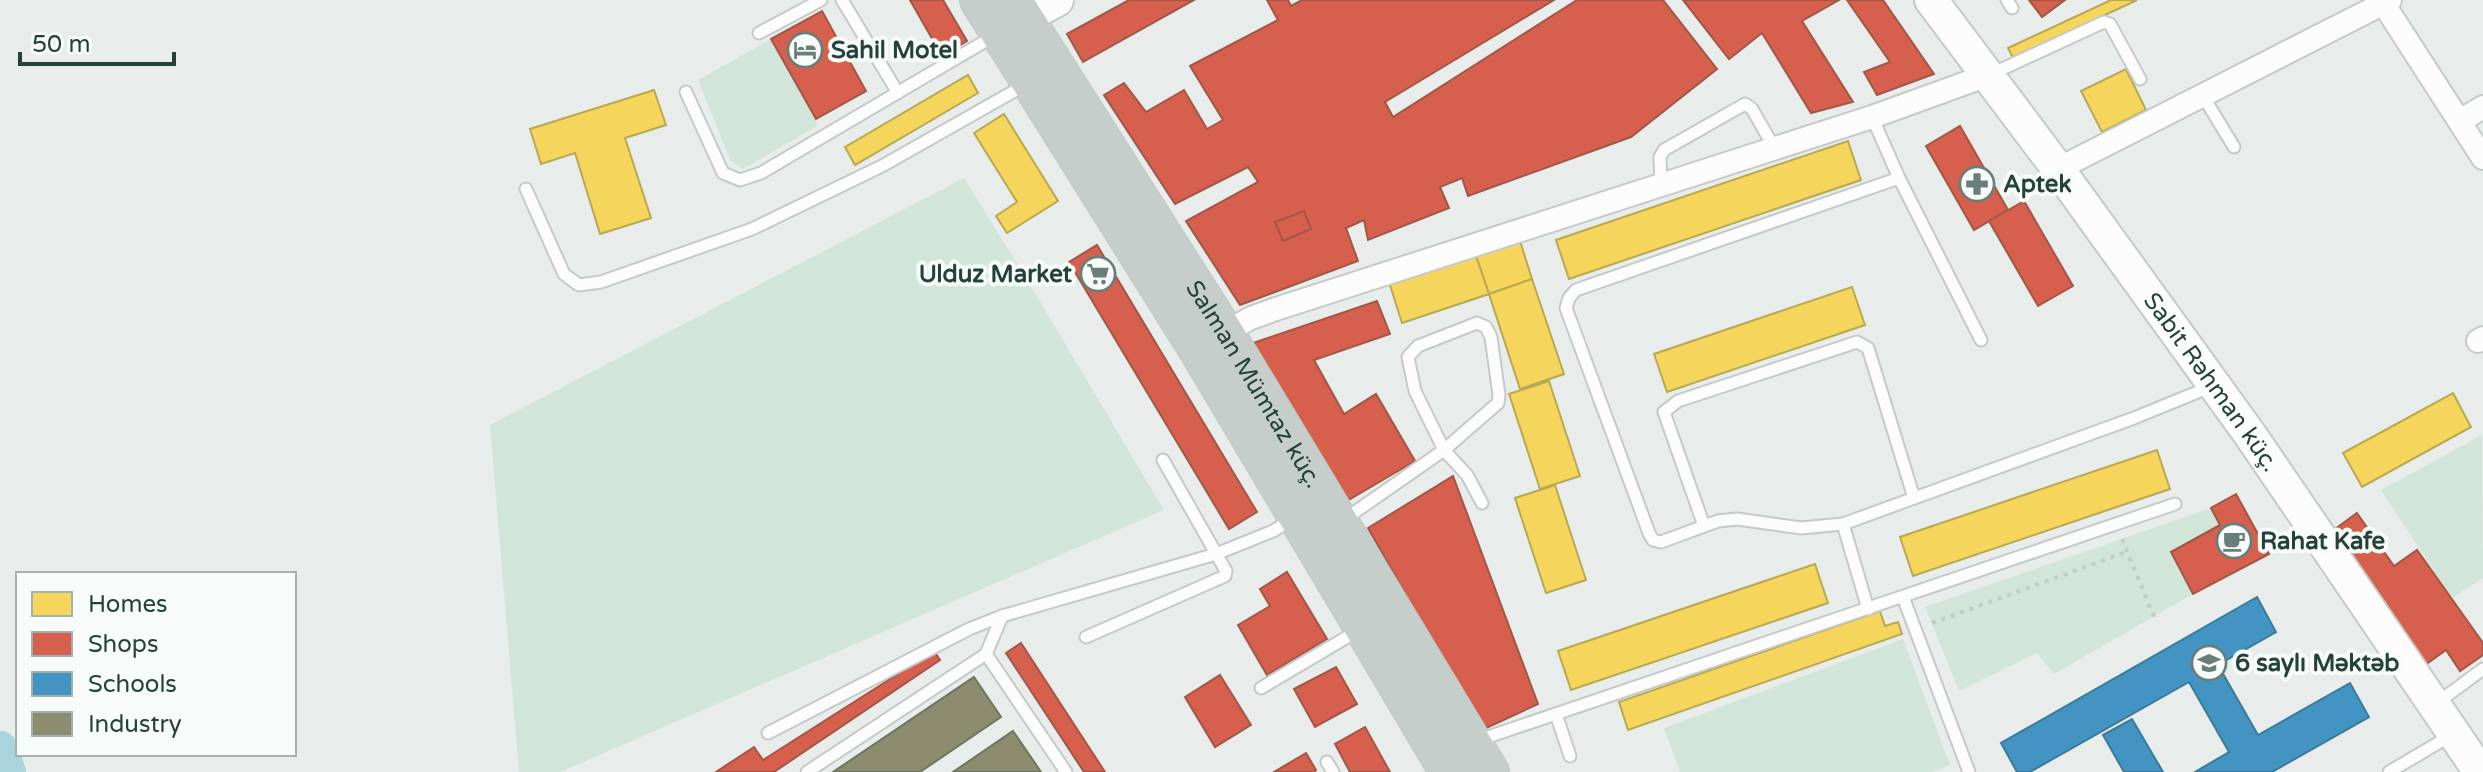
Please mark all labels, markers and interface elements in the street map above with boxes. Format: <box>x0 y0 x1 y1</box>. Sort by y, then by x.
scale bar <box>20 16 174 66</box>
text: 50 m <box>32 30 90 59</box>
hotel icon: Sahil Motel <box>786 31 824 69</box>
place label: Sahil Motel <box>831 36 958 65</box>
pharmacy icon: Aptek <box>1958 165 1996 203</box>
place label: Aptek <box>2003 170 2071 199</box>
supermarket icon: Ulduz Market <box>1079 255 1117 293</box>
place label: Ulduz Market <box>919 260 1073 289</box>
street label: Salman Mümtaz küç. <box>1179 275 1328 493</box>
street label: Sabit Rəhman küç. <box>2137 287 2285 477</box>
cafe icon: Rahat Kafe <box>2215 522 2253 560</box>
place label: Rahat Kafe <box>2260 527 2386 556</box>
legend <box>16 572 296 756</box>
text: Homes <box>88 590 168 619</box>
text: Shops <box>88 630 158 659</box>
school or university icon: 6 saylı Məktəb <box>2190 644 2228 682</box>
place label: 6 saylı Məktəb <box>2235 649 2399 678</box>
text: Schools <box>88 670 177 699</box>
text: Industry <box>88 710 182 739</box>

